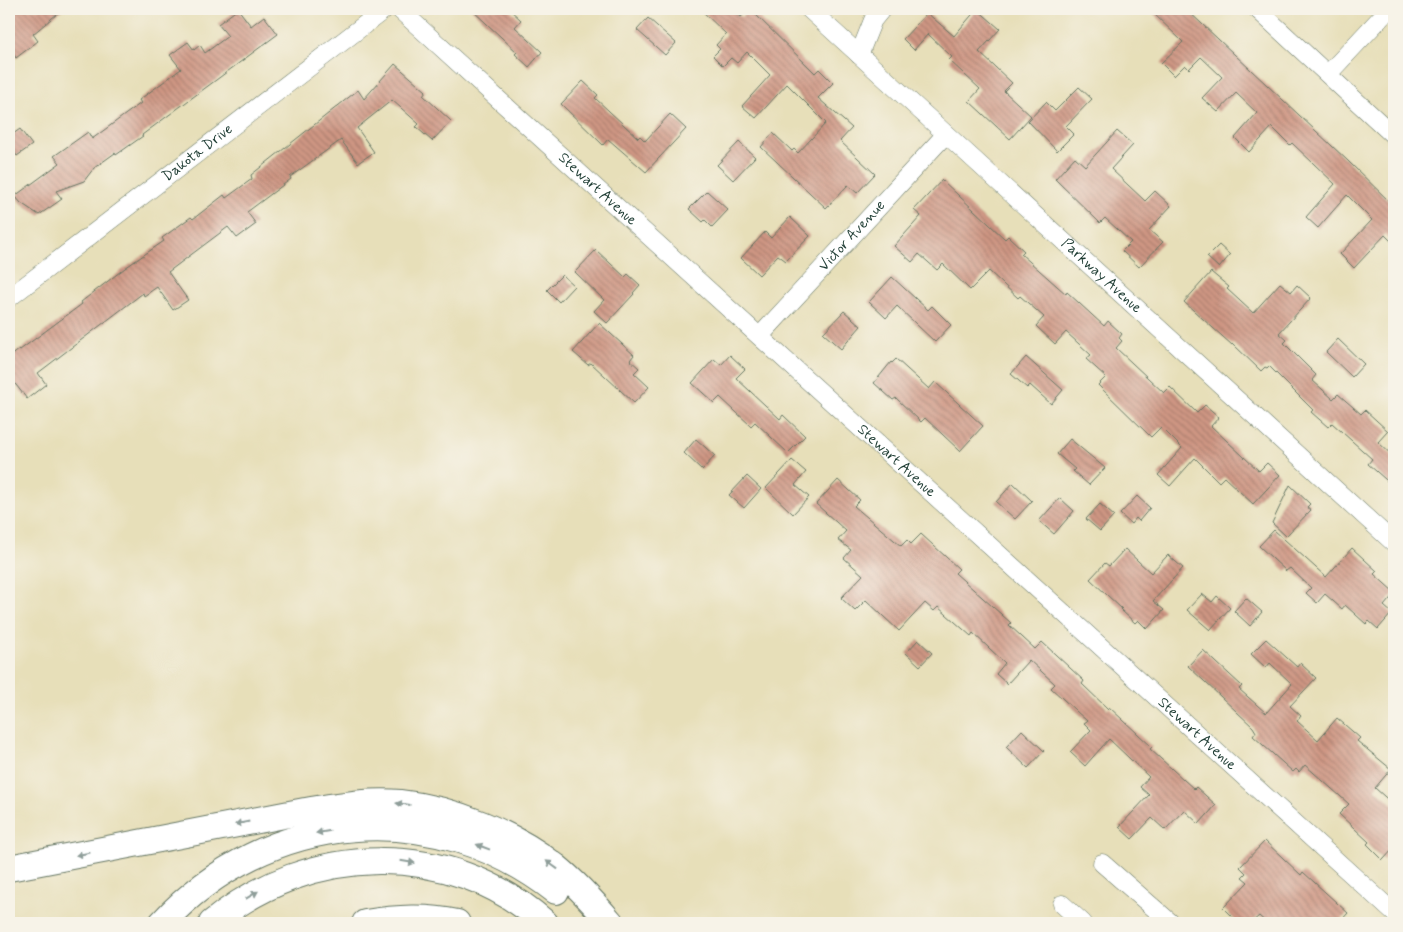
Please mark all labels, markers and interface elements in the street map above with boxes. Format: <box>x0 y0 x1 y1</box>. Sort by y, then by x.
street label: Dakota Drive <box>158 119 237 187</box>
street label: Stewart Avenue <box>554 148 641 230</box>
street label: Victor Avenue <box>814 196 890 276</box>
street label: Parkway Avenue <box>1057 234 1146 318</box>
street label: Stewart Avenue <box>853 420 940 502</box>
street label: Stewart Avenue <box>1153 693 1241 775</box>
one-way arrow <box>394 800 410 808</box>
one-way arrow <box>235 819 250 827</box>
one-way arrow <box>315 829 331 837</box>
one-way arrow <box>475 843 490 851</box>
one-way arrow <box>75 850 90 858</box>
one-way arrow <box>401 859 417 867</box>
one-way arrow <box>545 860 559 870</box>
one-way arrow <box>246 891 259 900</box>

